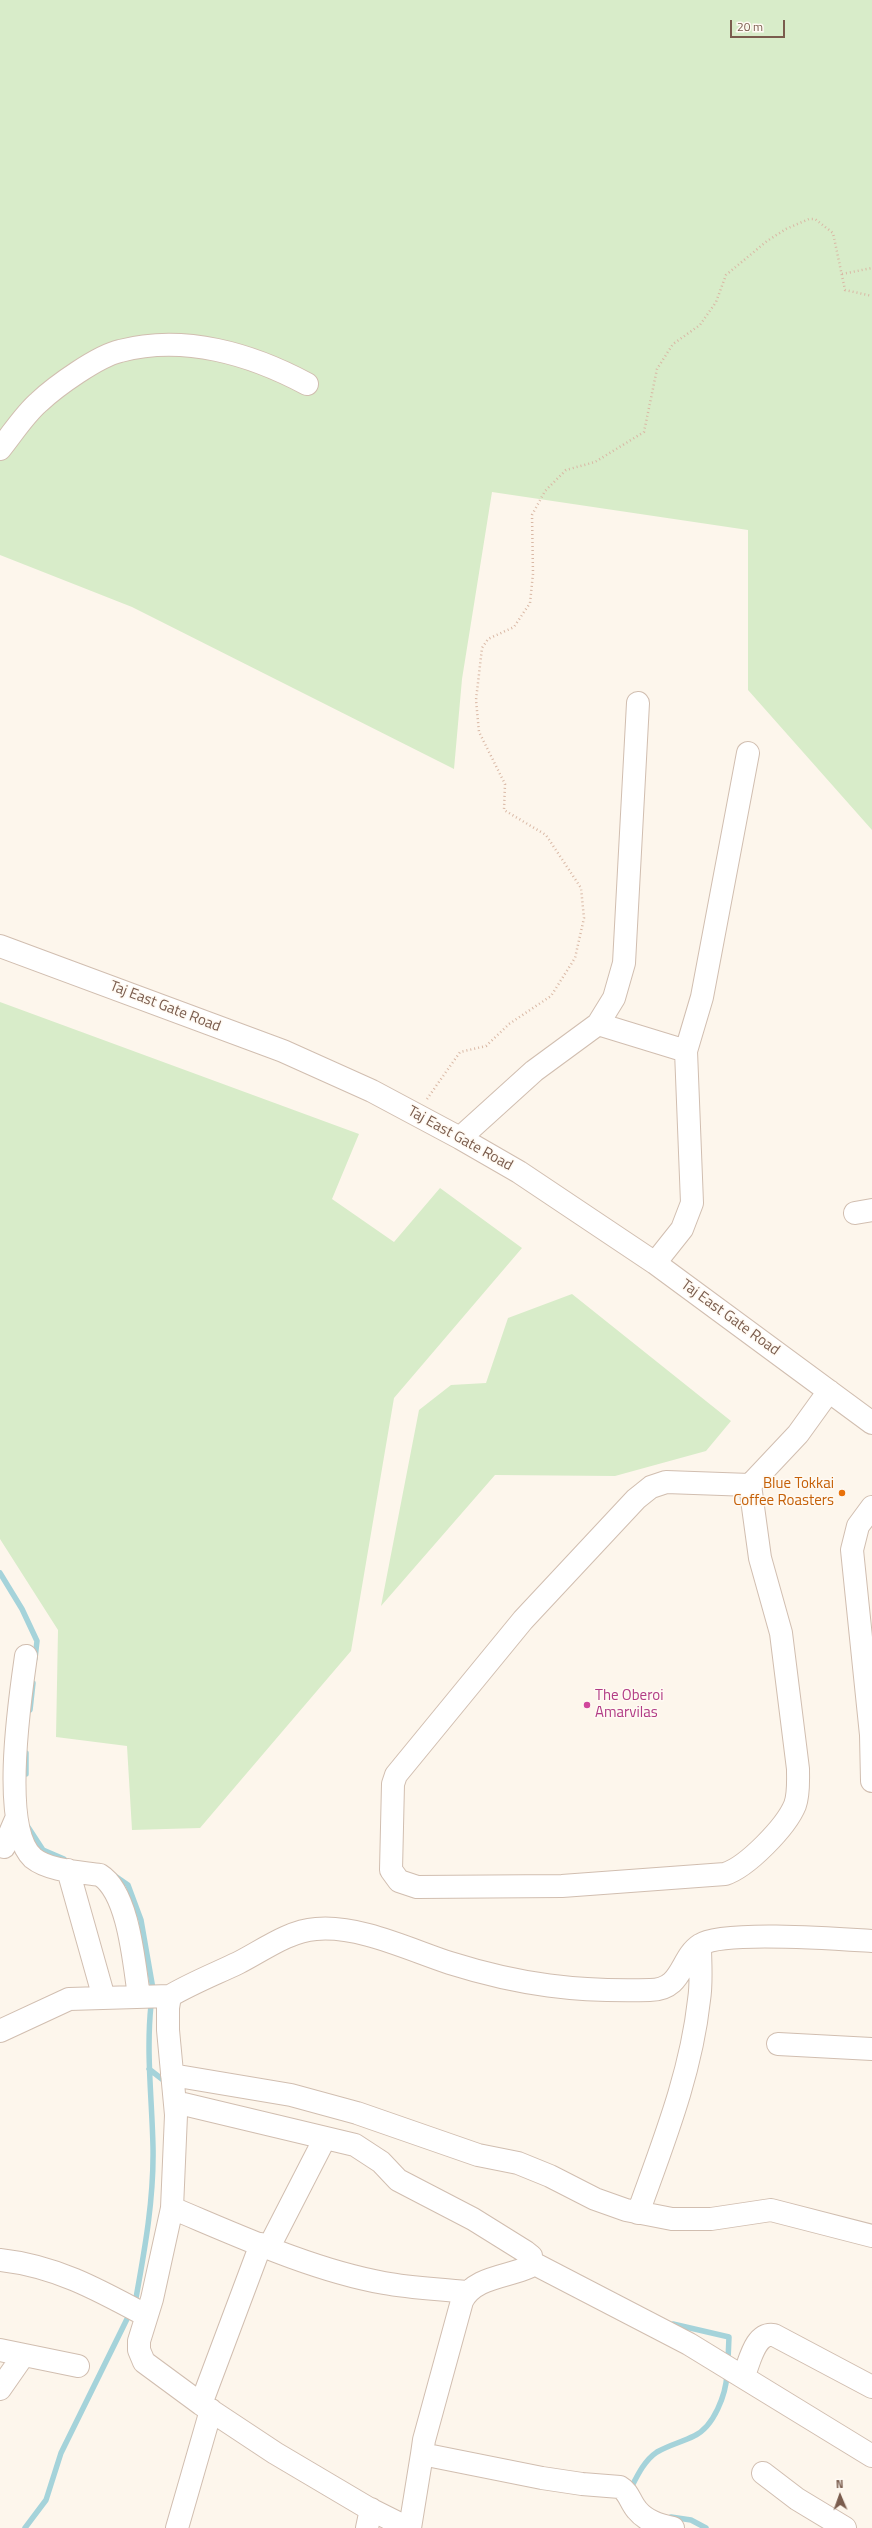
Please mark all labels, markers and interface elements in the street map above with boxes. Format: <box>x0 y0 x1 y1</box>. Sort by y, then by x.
scale bar <box>732 12 787 38</box>
text: 20 m <box>737 17 763 36</box>
street label: Taj East Gate Road <box>107 978 223 1036</box>
street label: Taj East Gate Road <box>404 1103 516 1175</box>
street label: Taj East Gate Road <box>677 1276 783 1360</box>
place label: Blue Tokkai Coffee Roasters <box>733 1475 834 1510</box>
marker: Blue Tokkai Coffee Roasters <box>837 1488 847 1498</box>
place label: The Oberoi Amarvilas <box>595 1687 663 1722</box>
marker: The Oberoi Amarvilas <box>582 1700 592 1710</box>
north arrow <box>820 2476 860 2516</box>
text: N <box>835 2476 844 2492</box>

